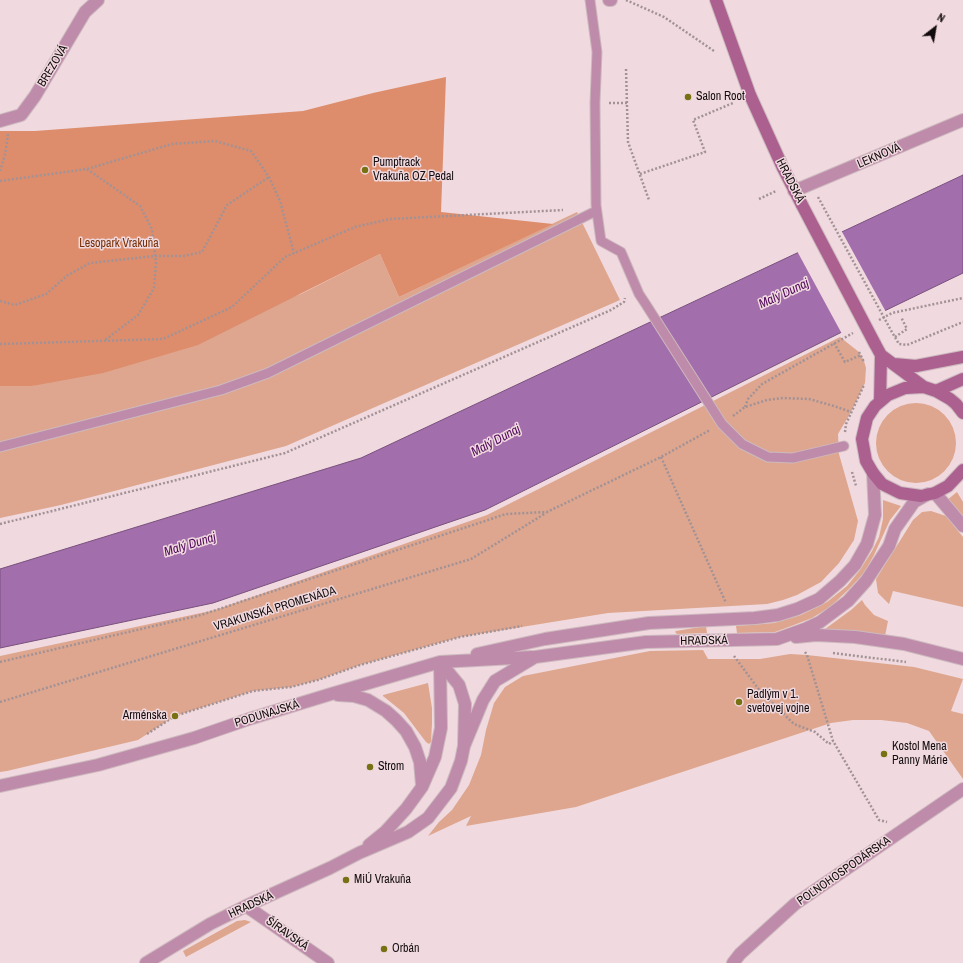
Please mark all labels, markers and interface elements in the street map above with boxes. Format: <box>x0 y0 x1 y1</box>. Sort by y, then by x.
north arrow <box>915 8 955 48</box>
text: N <box>935 10 948 25</box>
street label: BREZOVÁ <box>35 42 71 90</box>
place label: Salon Root <box>696 90 745 104</box>
marker: Salon Root <box>683 92 693 102</box>
street label: LEKNOVÁ <box>855 140 903 172</box>
place label: Pumptrack Vrakuňa OZ Pedal <box>373 156 454 184</box>
street label: HRADSKÁ <box>773 157 807 205</box>
marker: Pumptrack Vrakuňa OZ Pedal <box>360 165 370 175</box>
park label: Lesopark Vrakuňa <box>79 237 159 251</box>
water label: Malý Dunaj <box>757 276 811 312</box>
water label: Malý Dunaj <box>469 422 523 460</box>
water label: Malý Dunaj <box>162 530 218 560</box>
street label: VRAKUNSKÁ PROMENÁDA <box>212 584 338 634</box>
street label: HRADSKÁ <box>680 633 728 649</box>
place label: Padlým v 1. svetovej vojne <box>747 688 809 716</box>
street label: PODUNAJSKÁ <box>233 697 301 731</box>
marker: Padlým v 1. svetovej vojne <box>734 697 744 707</box>
place label: Arménska <box>123 709 167 723</box>
marker: Arménska <box>170 711 180 721</box>
place label: Kostol Mena Panny Márie <box>892 740 948 768</box>
marker: Kostol Mena Panny Márie <box>879 749 889 759</box>
place label: Strom <box>378 760 404 774</box>
marker: Strom <box>365 762 375 772</box>
street label: POĽNOHOSPODÁRSKA <box>795 833 893 909</box>
place label: MiÚ Vrakuňa <box>354 873 411 887</box>
marker: MiÚ Vrakuňa <box>341 875 351 885</box>
street label: HRADSKÁ <box>226 888 276 922</box>
street label: ŠÍRAVSKÁ <box>263 914 311 954</box>
place label: Orbán <box>392 942 419 956</box>
marker: Orbán <box>379 944 389 954</box>

